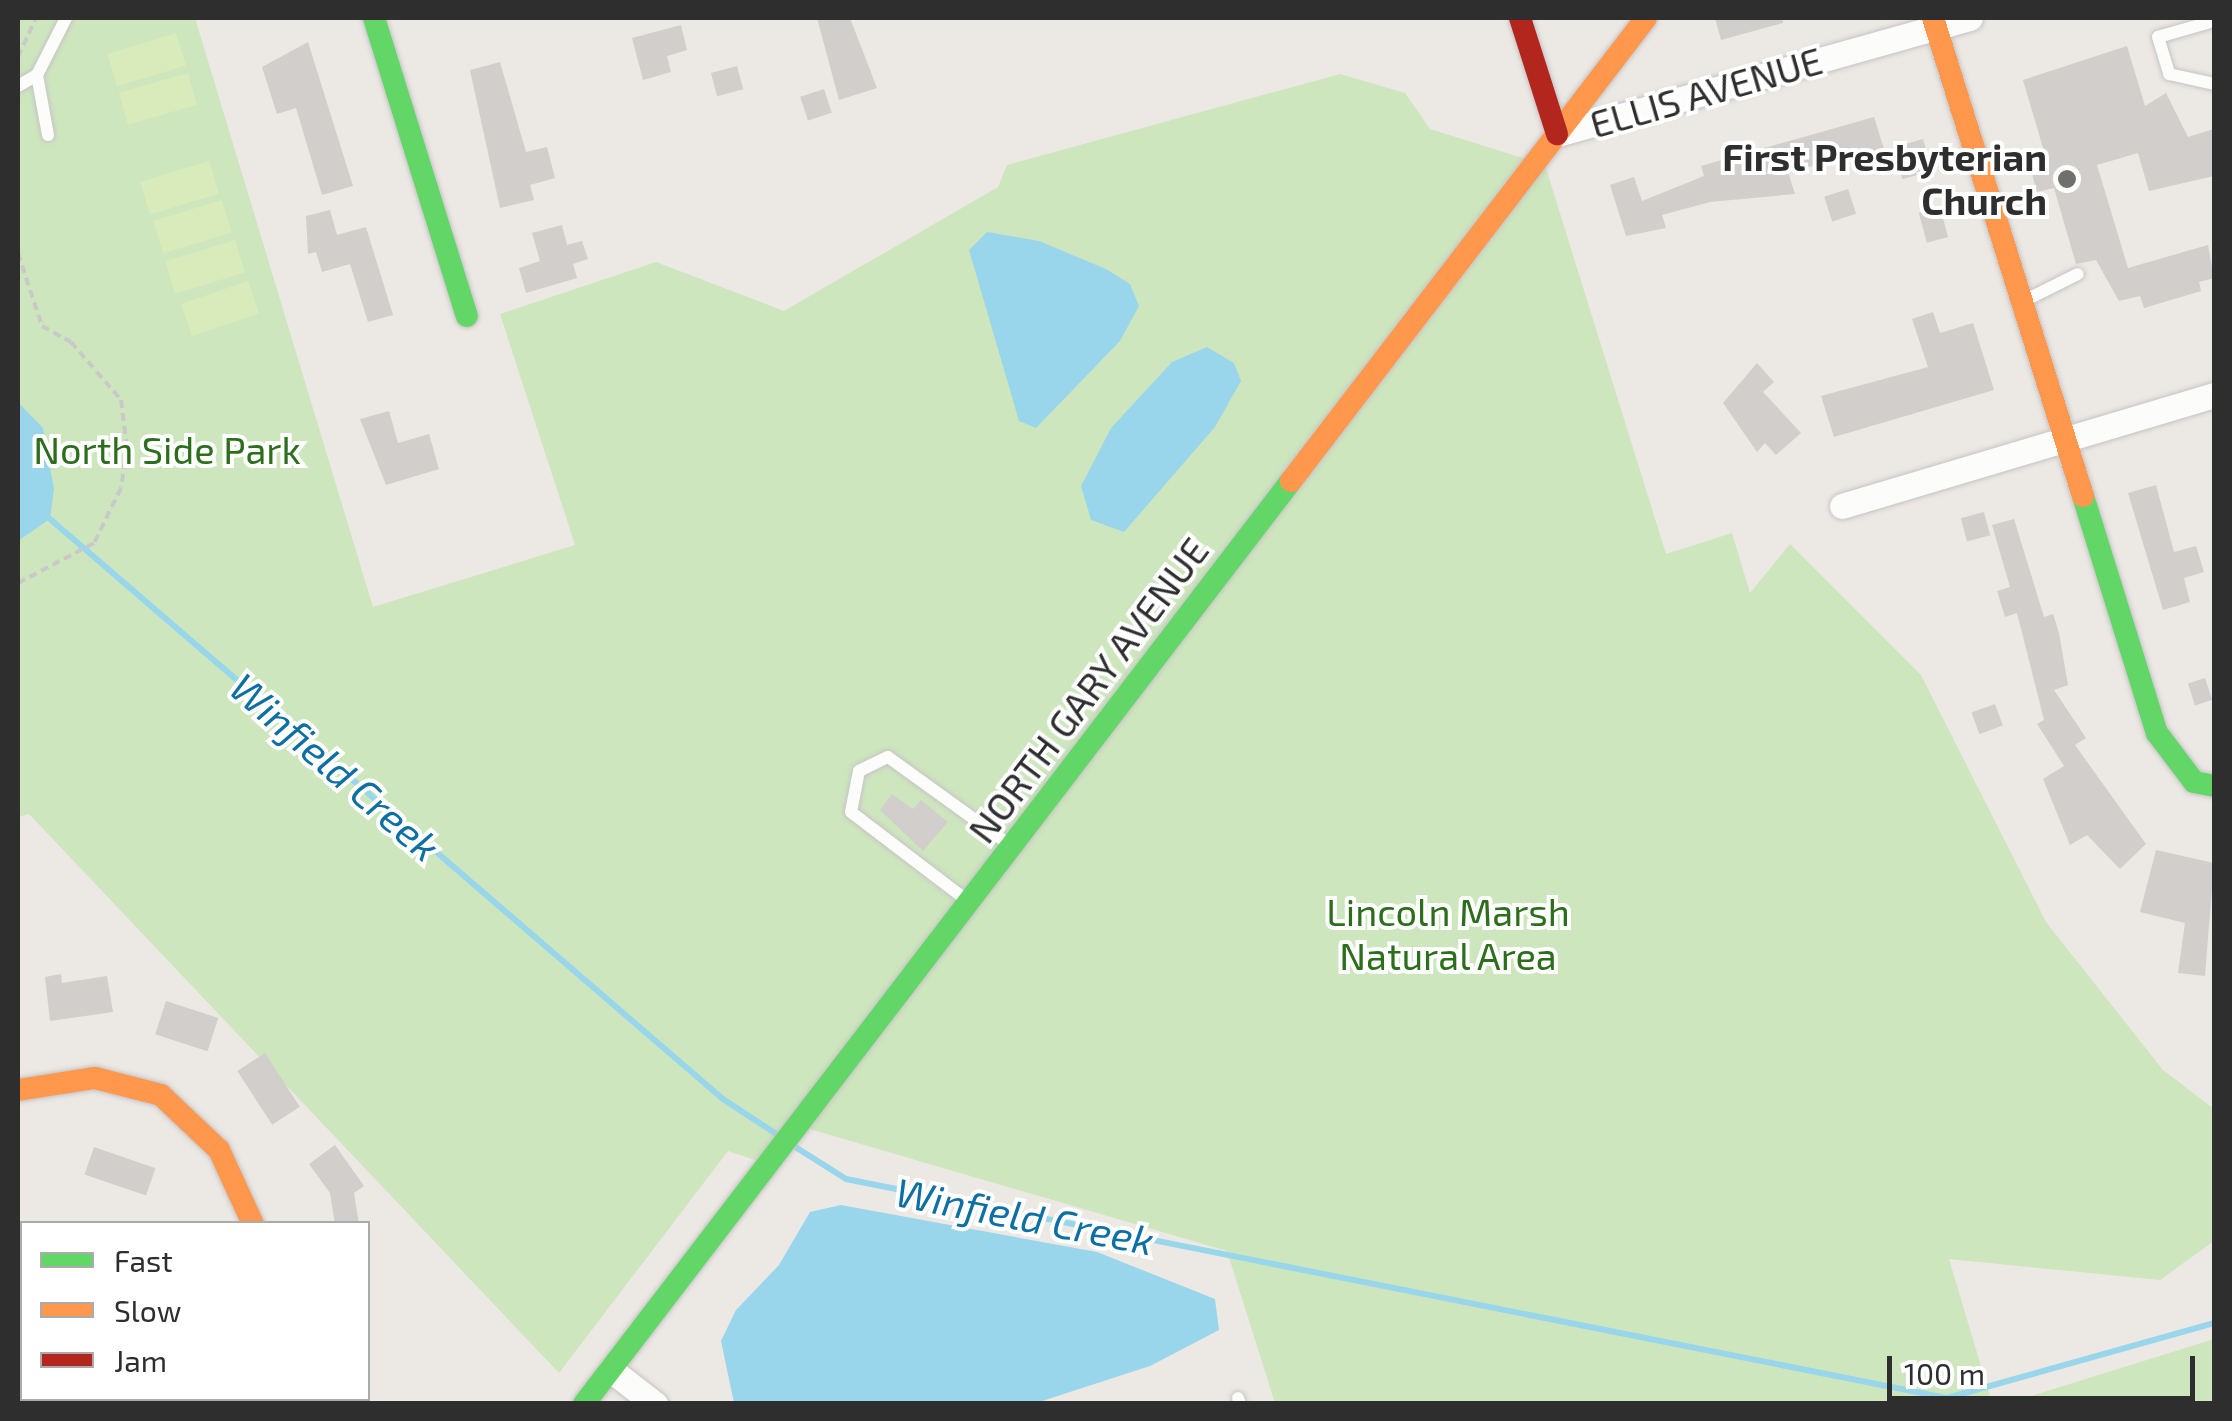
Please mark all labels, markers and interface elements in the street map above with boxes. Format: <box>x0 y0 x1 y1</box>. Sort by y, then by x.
street label: ELLIS AVENUE <box>1584 37 1828 147</box>
place label: First Presbyterian Church <box>1722 134 2047 223</box>
marker: First Presbyterian Church <box>2056 168 2078 190</box>
park label: North Side Park <box>33 427 301 473</box>
street label: NORTH GARY AVENUE <box>958 528 1218 852</box>
water label: Winfield Creek <box>221 662 451 870</box>
park label: Lincoln Marsh Natural Area <box>1326 889 1570 978</box>
water label: Winfield Creek <box>892 1166 1158 1264</box>
legend <box>20 1221 370 1401</box>
text: Fast <box>114 1242 173 1278</box>
text: Slow <box>114 1292 181 1328</box>
scale bar <box>1892 1336 2200 1398</box>
text: Jam <box>114 1342 167 1378</box>
text: 100 m <box>1904 1355 1985 1391</box>

